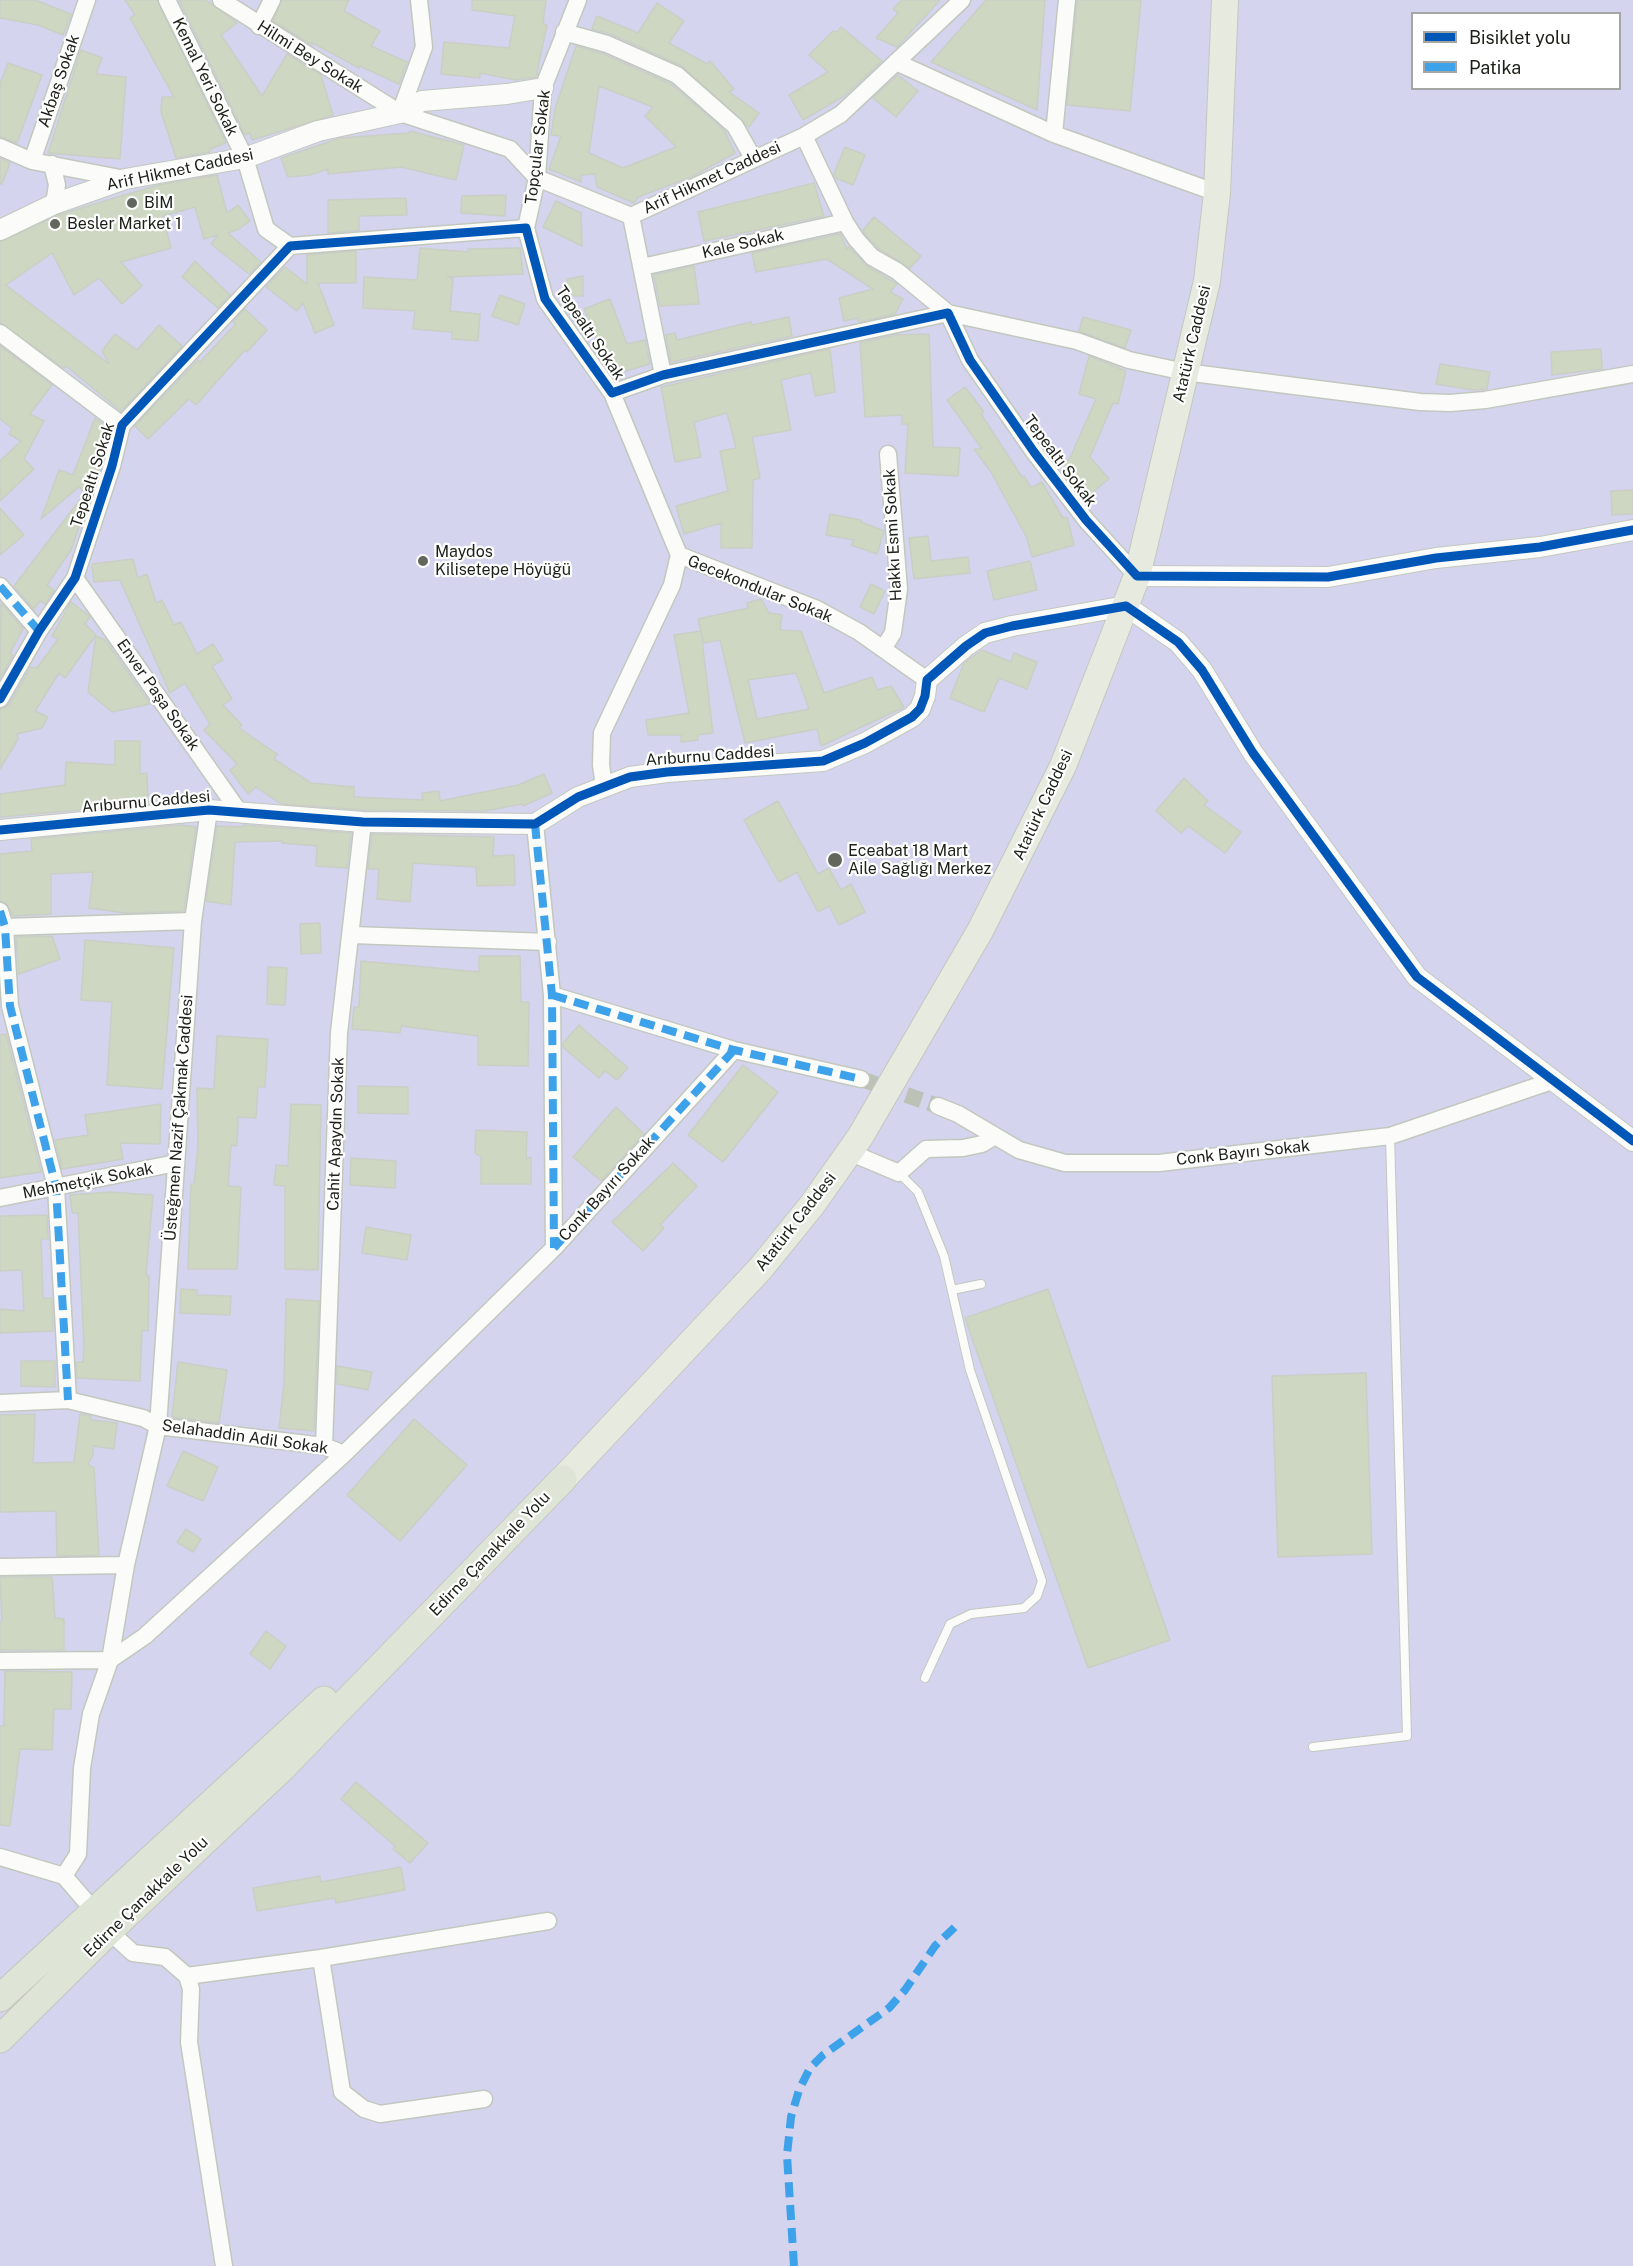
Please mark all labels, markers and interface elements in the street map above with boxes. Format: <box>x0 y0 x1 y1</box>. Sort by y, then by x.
legend <box>1411 12 1621 90</box>
street label: Kemal Yeri Sokak <box>168 15 242 139</box>
street label: Hilmi Bey Sokak <box>253 17 367 97</box>
text: Bisiklet yolu <box>1469 27 1571 48</box>
street label: Akbaş Sokak <box>34 32 84 130</box>
text: Patika <box>1469 57 1521 78</box>
street label: Topçular Sokak <box>521 89 555 205</box>
street label: Arif Hikmet Caddesi <box>640 138 784 218</box>
street label: Arif Hikmet Caddesi <box>105 145 255 195</box>
place label: BİM <box>144 193 174 213</box>
marker: BİM <box>125 196 139 210</box>
place label: Besler Market 1 <box>67 214 182 234</box>
marker: Besler Market 1 <box>48 217 62 231</box>
street label: Kale Sokak <box>700 225 786 263</box>
street label: Tepealtı Sokak <box>551 282 629 384</box>
street label: Atatürk Caddesi <box>1169 284 1215 404</box>
street label: Tepealtı Sokak <box>1019 412 1101 510</box>
street label: Tepealtı Sokak <box>67 420 119 530</box>
street label: Hakkı Esmi Sokak <box>880 468 906 602</box>
place label: Maydos Kilisetepe Höyüğü <box>435 542 571 580</box>
street label: Gecekondular Sokak <box>685 551 835 627</box>
marker: Maydos Kilisetepe Höyüğü <box>416 554 430 568</box>
street label: Enver Paşa Sokak <box>112 636 204 754</box>
street label: Arıburnu Caddesi <box>645 742 775 770</box>
street label: Atatürk Caddesi <box>1009 747 1077 863</box>
street label: Arıburnu Caddesi <box>81 787 211 817</box>
place label: Eceabat 18 Mart Aile Sağlığı Merkez <box>848 841 991 879</box>
marker: Eceabat 18 Mart Aile Sağlığı Merkez <box>826 851 844 869</box>
street label: Üsteğmen Nazif Çakmak Caddesi <box>161 994 197 1242</box>
street label: Cahit Apaydın Sokak <box>324 1057 348 1211</box>
street label: Conk Bayırı Sokak <box>555 1133 659 1245</box>
street label: Conk Bayırı Sokak <box>1175 1136 1311 1170</box>
street label: Mehmetçik Sokak <box>21 1159 155 1203</box>
street label: Atatürk Caddesi <box>752 1169 840 1275</box>
street label: Selahaddin Adil Sokak <box>161 1416 329 1458</box>
street label: Edirne Çanakkale Yolu <box>426 1488 554 1620</box>
street label: Edirne Çanakkale Yolu <box>80 1833 212 1961</box>

